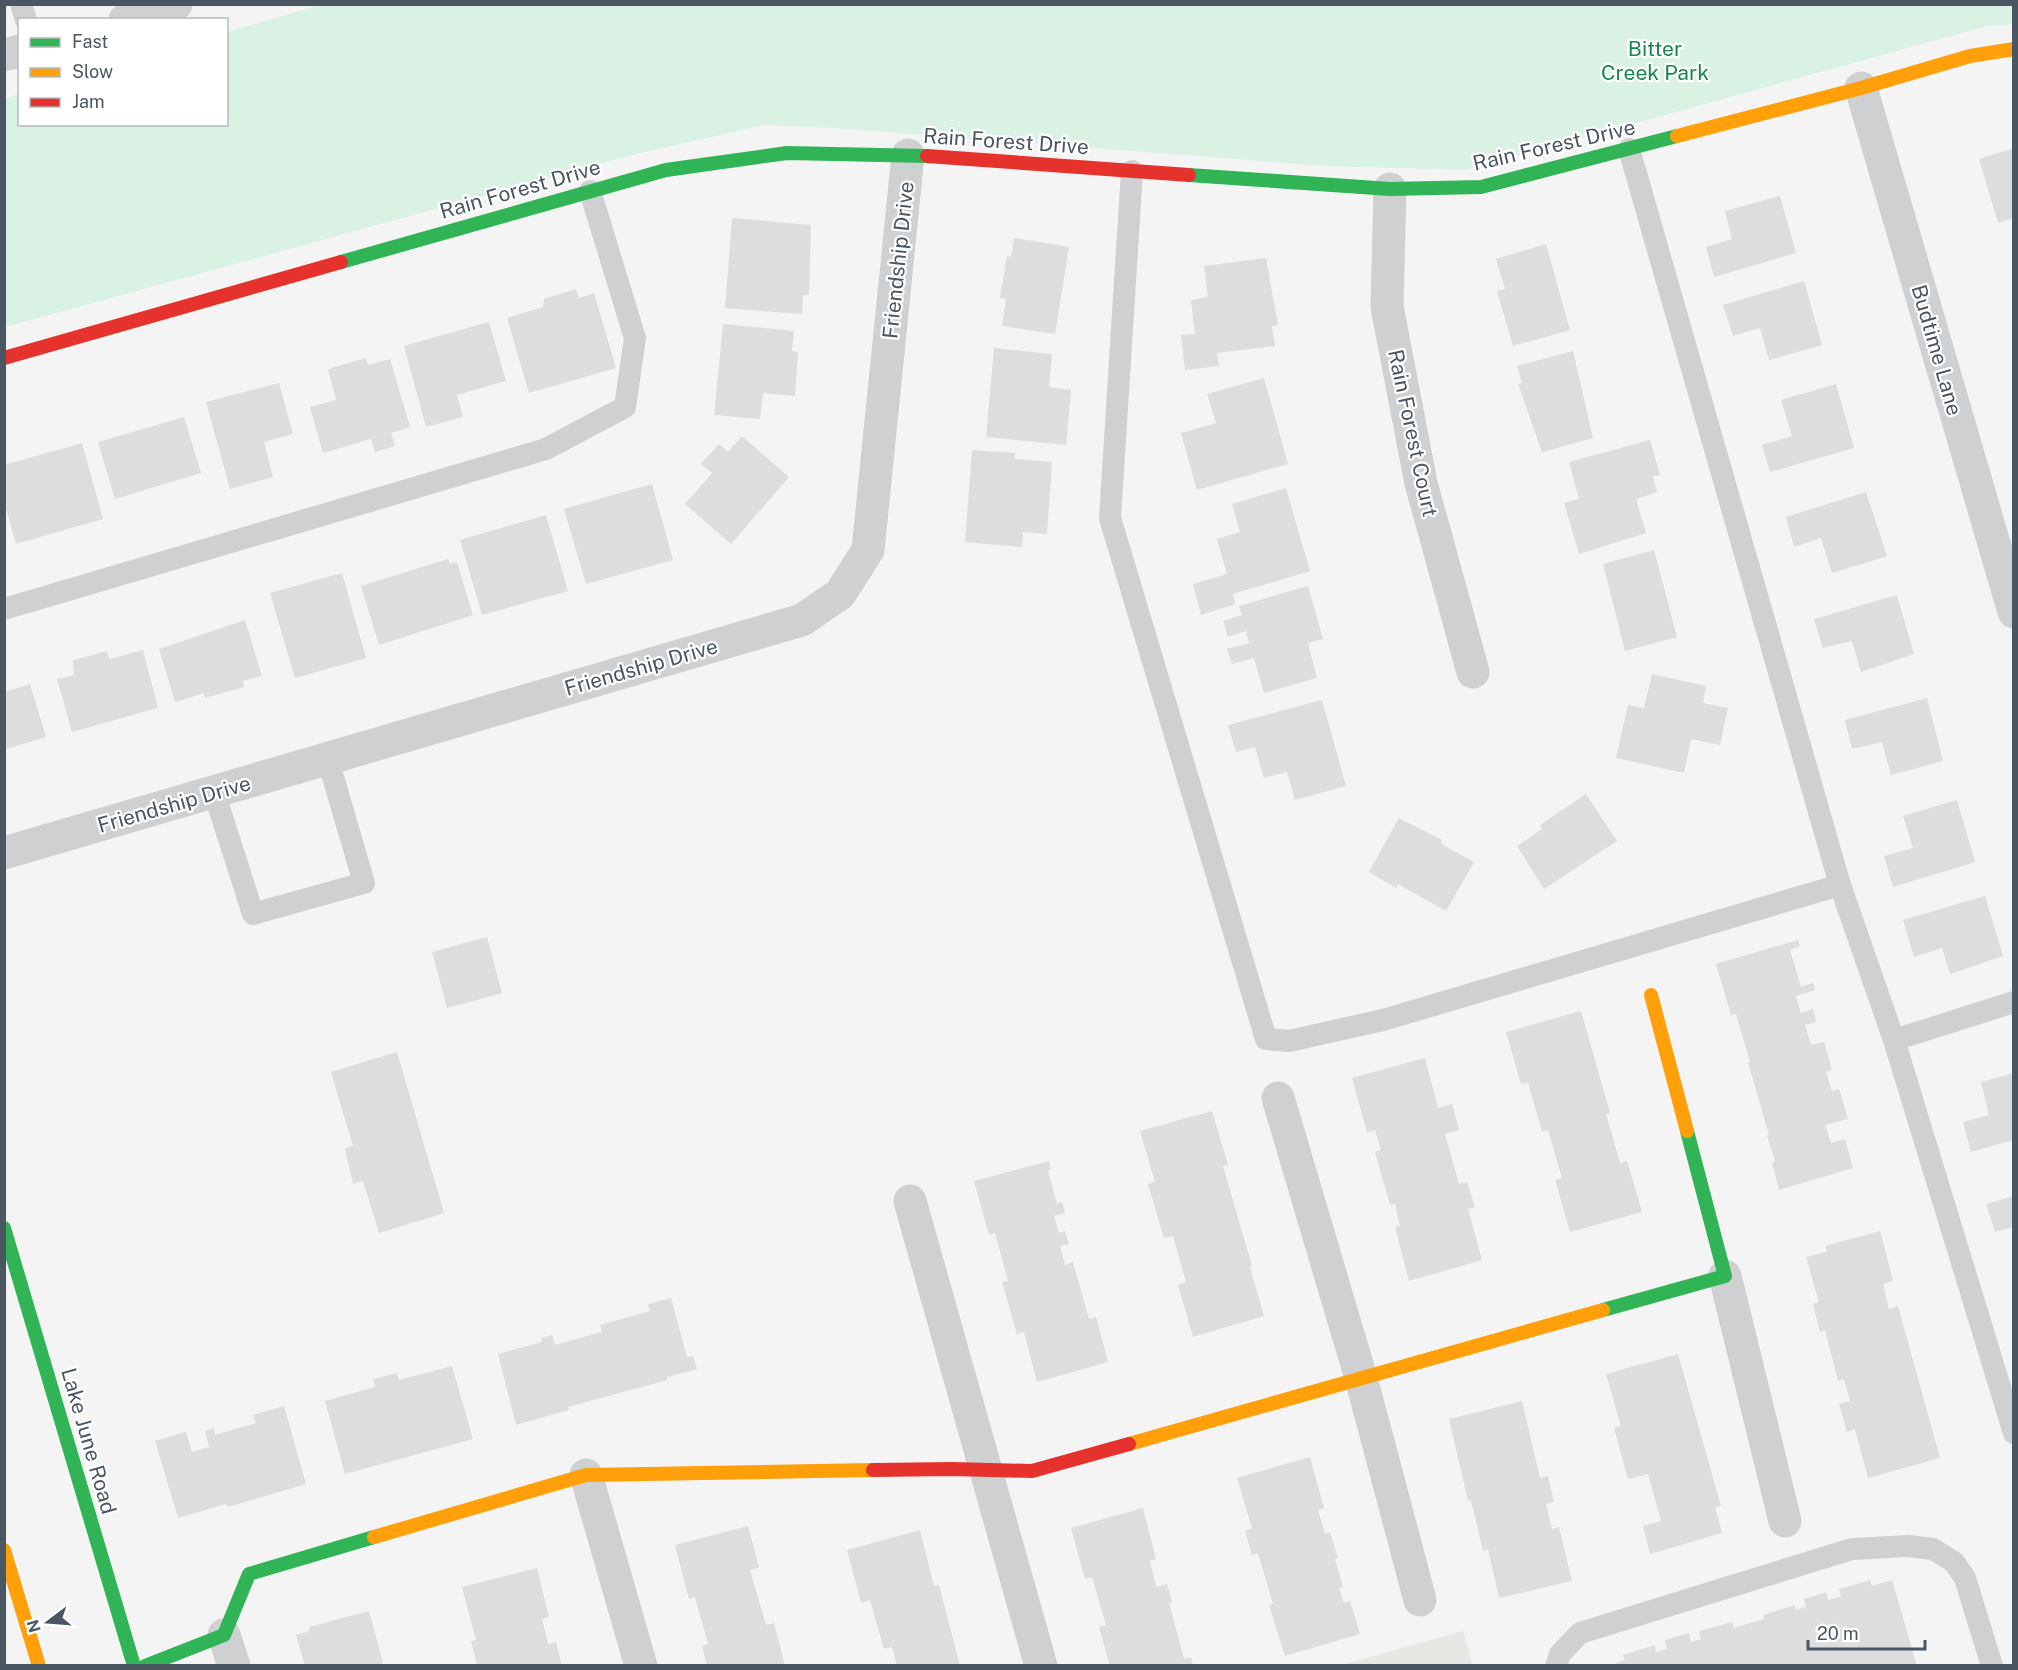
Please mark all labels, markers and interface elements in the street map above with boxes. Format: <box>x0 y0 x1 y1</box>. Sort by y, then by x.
legend <box>18 18 228 126</box>
text: Fast <box>72 31 108 52</box>
park label: Bitter Creek Park <box>1601 36 1709 85</box>
text: Slow <box>72 61 113 82</box>
text: Jam <box>72 91 105 112</box>
street label: Rain Forest Drive <box>1470 114 1638 176</box>
street label: Rain Forest Drive <box>922 123 1090 159</box>
street label: Rain Forest Drive <box>437 154 603 224</box>
street label: Friendship Drive <box>877 180 919 340</box>
street label: Budtime Lane <box>1906 282 1968 418</box>
street label: Rain Forest Court <box>1383 347 1443 519</box>
street label: Friendship Drive <box>562 633 720 701</box>
street label: Friendship Drive <box>95 770 253 838</box>
street label: Lake June Road <box>56 1365 122 1517</box>
north arrow <box>18 1592 78 1652</box>
scale bar <box>1808 1613 1925 1651</box>
text: N <box>23 1617 45 1635</box>
text: 20 m <box>1817 1623 1859 1644</box>

